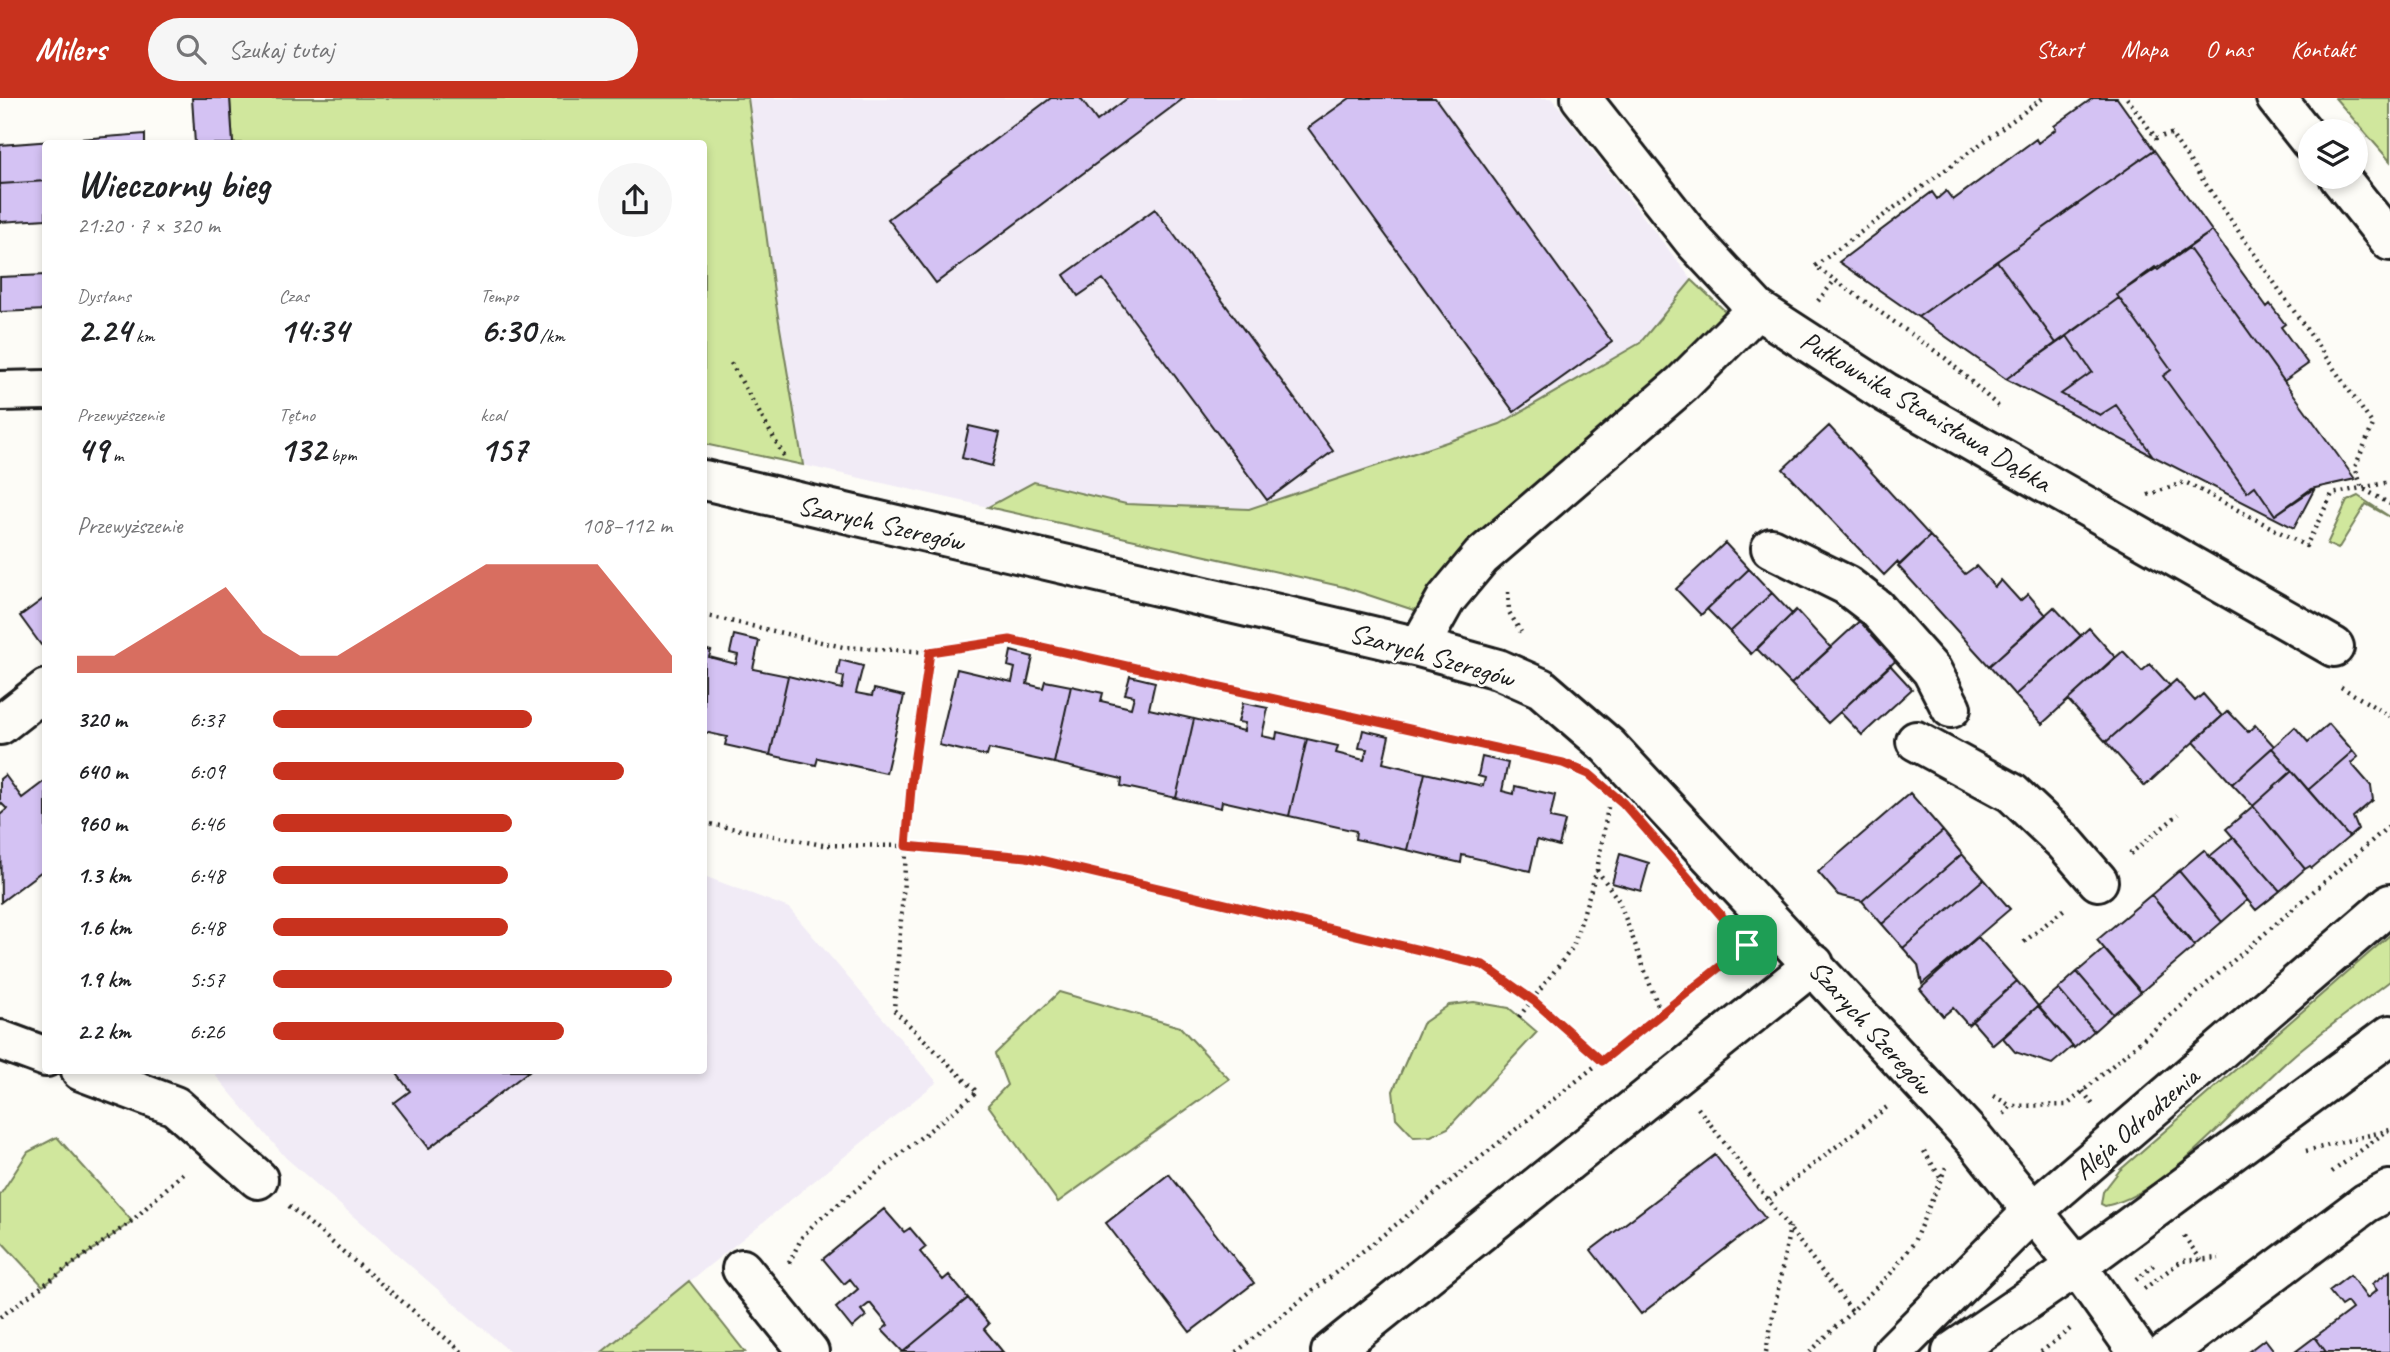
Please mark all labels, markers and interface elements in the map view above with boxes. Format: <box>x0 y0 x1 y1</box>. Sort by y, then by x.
search box <box>148 18 638 81</box>
text: Milers <box>35 28 106 70</box>
icon: search <box>172 30 210 68</box>
text: Szukaj tutaj <box>228 33 334 66</box>
text: Start <box>2036 34 2083 64</box>
text: Mapa <box>2121 34 2168 64</box>
text: O nas <box>2206 34 2253 64</box>
text: Kontakt <box>2291 34 2355 64</box>
map controls <box>2298 119 2368 189</box>
button: layers <box>2298 119 2368 189</box>
text: Wieczorny bieg <box>77 161 269 208</box>
button: share <box>598 163 672 237</box>
text: 21:20 · 7 × 320 m <box>77 211 220 240</box>
text: Dystans <box>77 284 131 308</box>
text: Czas <box>279 284 309 308</box>
text: Tempo <box>480 284 518 308</box>
text: 2.24 <box>77 308 131 353</box>
text: 14:34 <box>279 308 349 353</box>
text: 6:30 <box>480 308 535 353</box>
street label: Pułkownika Stanisława Dąbka <box>1794 322 2059 501</box>
text: km <box>131 324 154 348</box>
text: /km <box>535 324 565 348</box>
text: Przewyższenie <box>77 403 164 427</box>
text: Tętno <box>279 403 315 427</box>
text: kcal <box>480 403 505 427</box>
text: 49 <box>77 427 108 472</box>
text: 132 <box>279 427 326 472</box>
text: 157 <box>480 427 527 472</box>
text: m <box>108 443 123 467</box>
text: bpm <box>326 443 357 467</box>
street label: Szarych Szeregów <box>795 487 970 560</box>
text: Przewyższenie <box>77 511 182 540</box>
text: 108–112 m <box>581 511 672 540</box>
street label: Szarych Szeregów <box>1346 615 1521 696</box>
text: 320 m <box>77 705 127 734</box>
text: 6:37 <box>189 705 225 734</box>
text: 640 m <box>77 757 127 786</box>
text: 6:09 <box>189 757 225 786</box>
text: 960 m <box>77 809 127 838</box>
text: 6:46 <box>189 809 225 838</box>
text: 1.3 km <box>77 861 131 890</box>
text: 6:48 <box>189 861 225 890</box>
text: 1.6 km <box>77 913 131 942</box>
text: 6:48 <box>189 913 225 942</box>
pin <box>1717 915 1777 975</box>
icon: arrive <box>1728 926 1766 964</box>
street label: Szarych Szeregów <box>1801 952 1942 1103</box>
text: 1.9 km <box>77 965 130 994</box>
text: 5:57 <box>189 965 225 994</box>
text: 2.2 km <box>77 1017 131 1046</box>
text: 6:26 <box>189 1017 225 1046</box>
street label: Aleja Odrodzenia <box>2066 1057 2208 1187</box>

